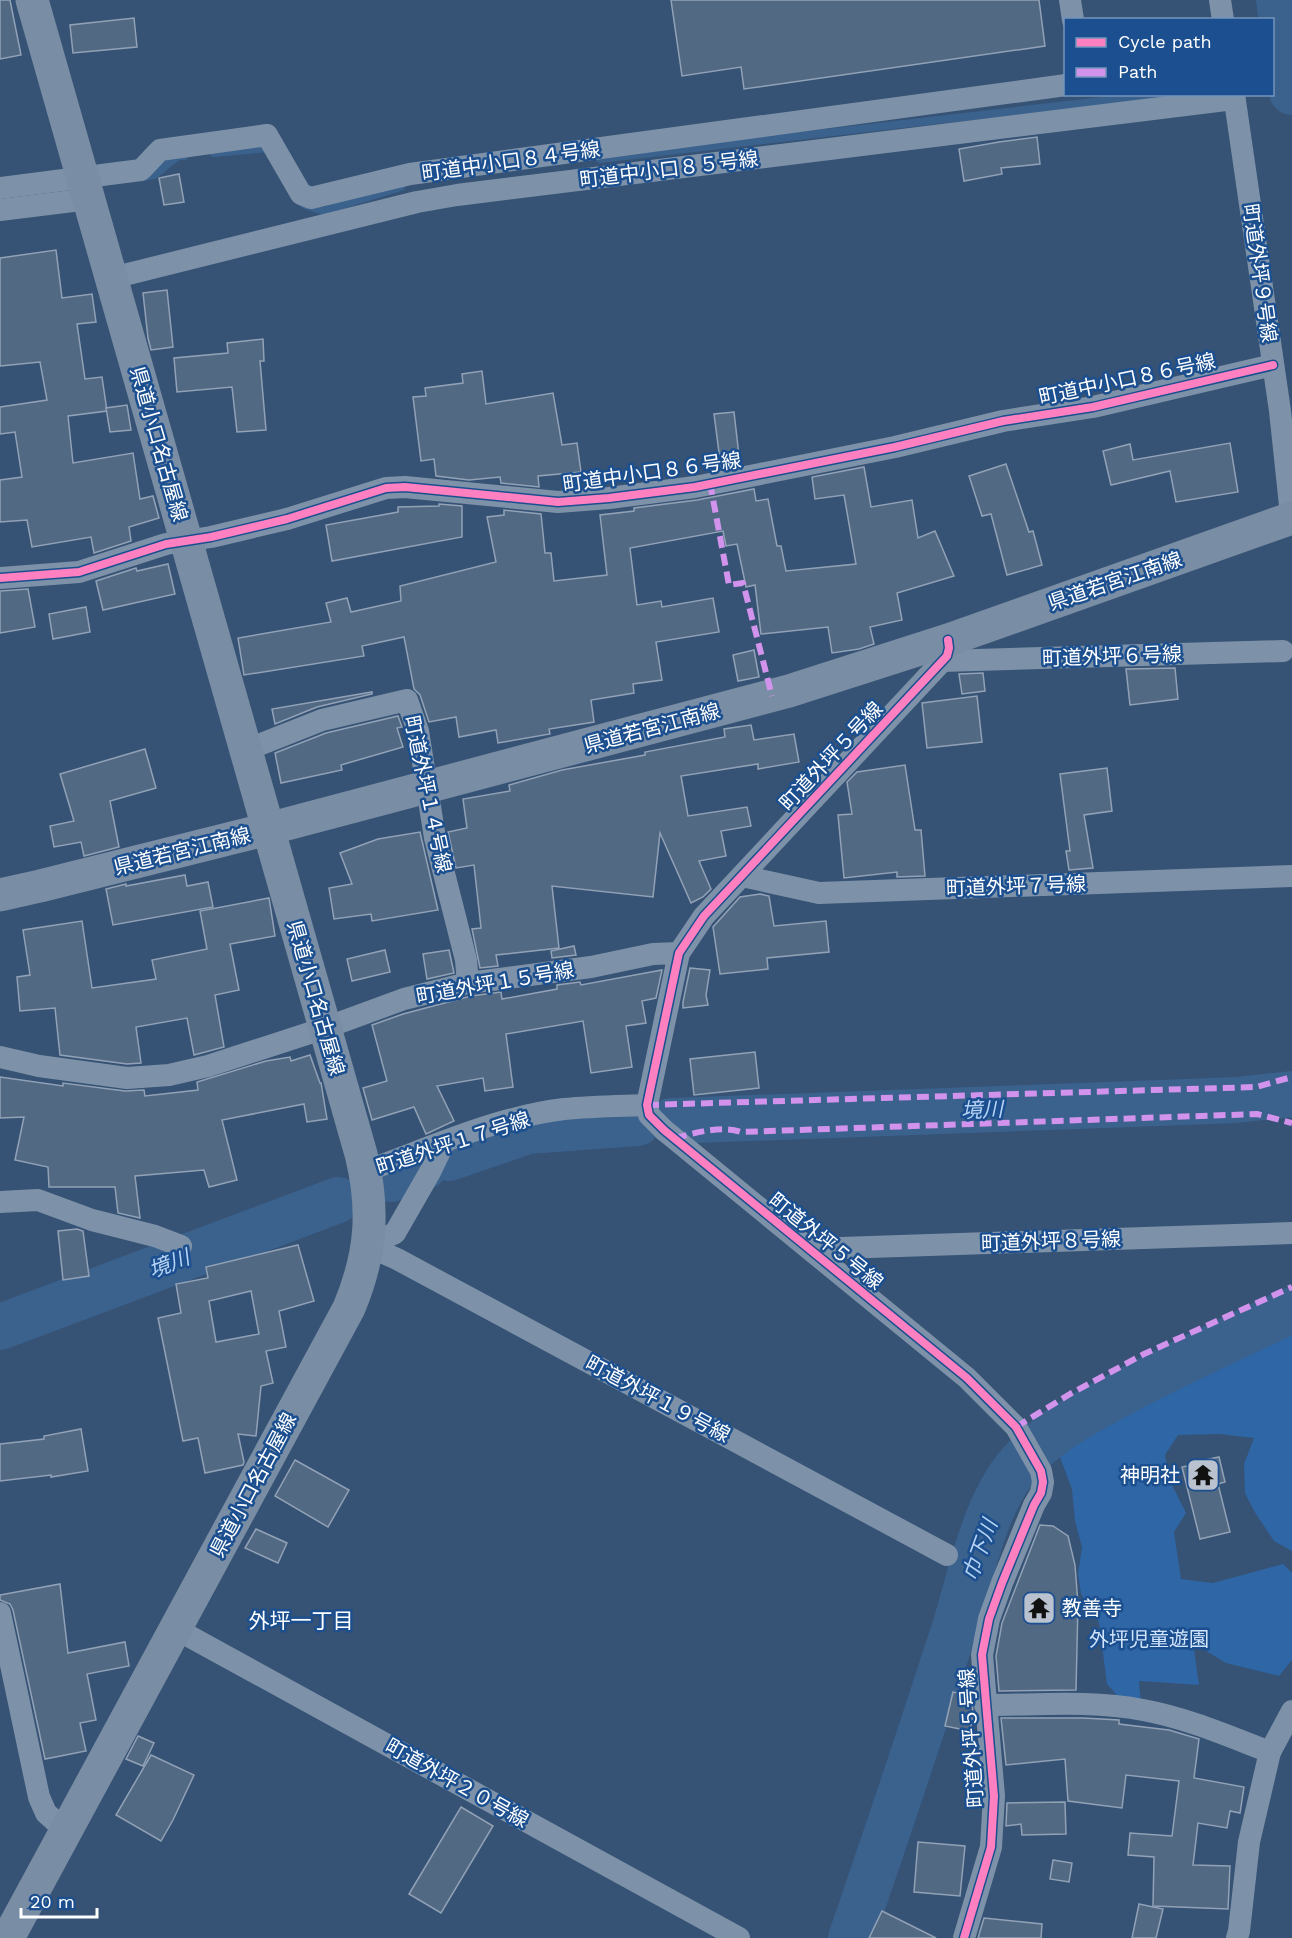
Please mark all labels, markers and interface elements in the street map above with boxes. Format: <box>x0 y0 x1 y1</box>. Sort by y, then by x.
legend <box>1064 18 1274 96</box>
text: Cycle path <box>1118 31 1212 52</box>
text: Path <box>1118 61 1158 82</box>
street label: 町道中小口８４号線 <box>420 137 602 185</box>
street label: 町道中小口８５号線 <box>578 146 760 192</box>
street label: 町道外坪９号線 <box>1238 202 1282 344</box>
street label: 町道中小口８６号線 <box>1036 349 1218 409</box>
street label: 県道小口名古屋線 <box>125 364 193 524</box>
street label: 町道中小口８６号線 <box>561 448 743 496</box>
street label: 県道若宮江南線 <box>1045 547 1185 615</box>
street label: 町道外坪６号線 <box>1042 642 1182 670</box>
street label: 町道外坪５号線 <box>774 697 888 815</box>
street label: 県道若宮江南線 <box>581 698 723 758</box>
street label: 町道外坪１４号線 <box>400 713 456 875</box>
street label: 県道若宮江南線 <box>111 822 253 880</box>
street label: 町道外坪７号線 <box>946 872 1086 900</box>
street label: 県道小口名古屋線 <box>282 918 350 1078</box>
street label: 町道外坪１５号線 <box>414 957 576 1009</box>
water label: 境川 <box>961 1096 1005 1123</box>
street label: 町道外坪１７号線 <box>373 1107 533 1179</box>
street label: 町道外坪５号線 <box>764 1188 888 1294</box>
street label: 町道外坪８号線 <box>981 1227 1121 1255</box>
water label: 境川 <box>145 1244 195 1283</box>
street label: 町道外坪１９号線 <box>582 1351 734 1447</box>
street label: 県道小口名古屋線 <box>205 1409 301 1561</box>
temple icon: 神明社 <box>1185 1457 1221 1493</box>
place label: 神明社 <box>1120 1463 1180 1487</box>
water label: 巾下川 <box>957 1514 1003 1584</box>
temple icon: 教善寺 <box>1021 1590 1057 1626</box>
place label: 教善寺 <box>1062 1596 1122 1620</box>
district label: 外坪一丁目 <box>249 1608 354 1633</box>
park label: 外坪児童遊園 <box>1089 1627 1209 1651</box>
street label: 町道外坪５号線 <box>954 1667 988 1809</box>
street label: 町道外坪２０号線 <box>381 1734 533 1832</box>
scale bar <box>21 1881 98 1919</box>
text: 20 m <box>30 1891 75 1912</box>

